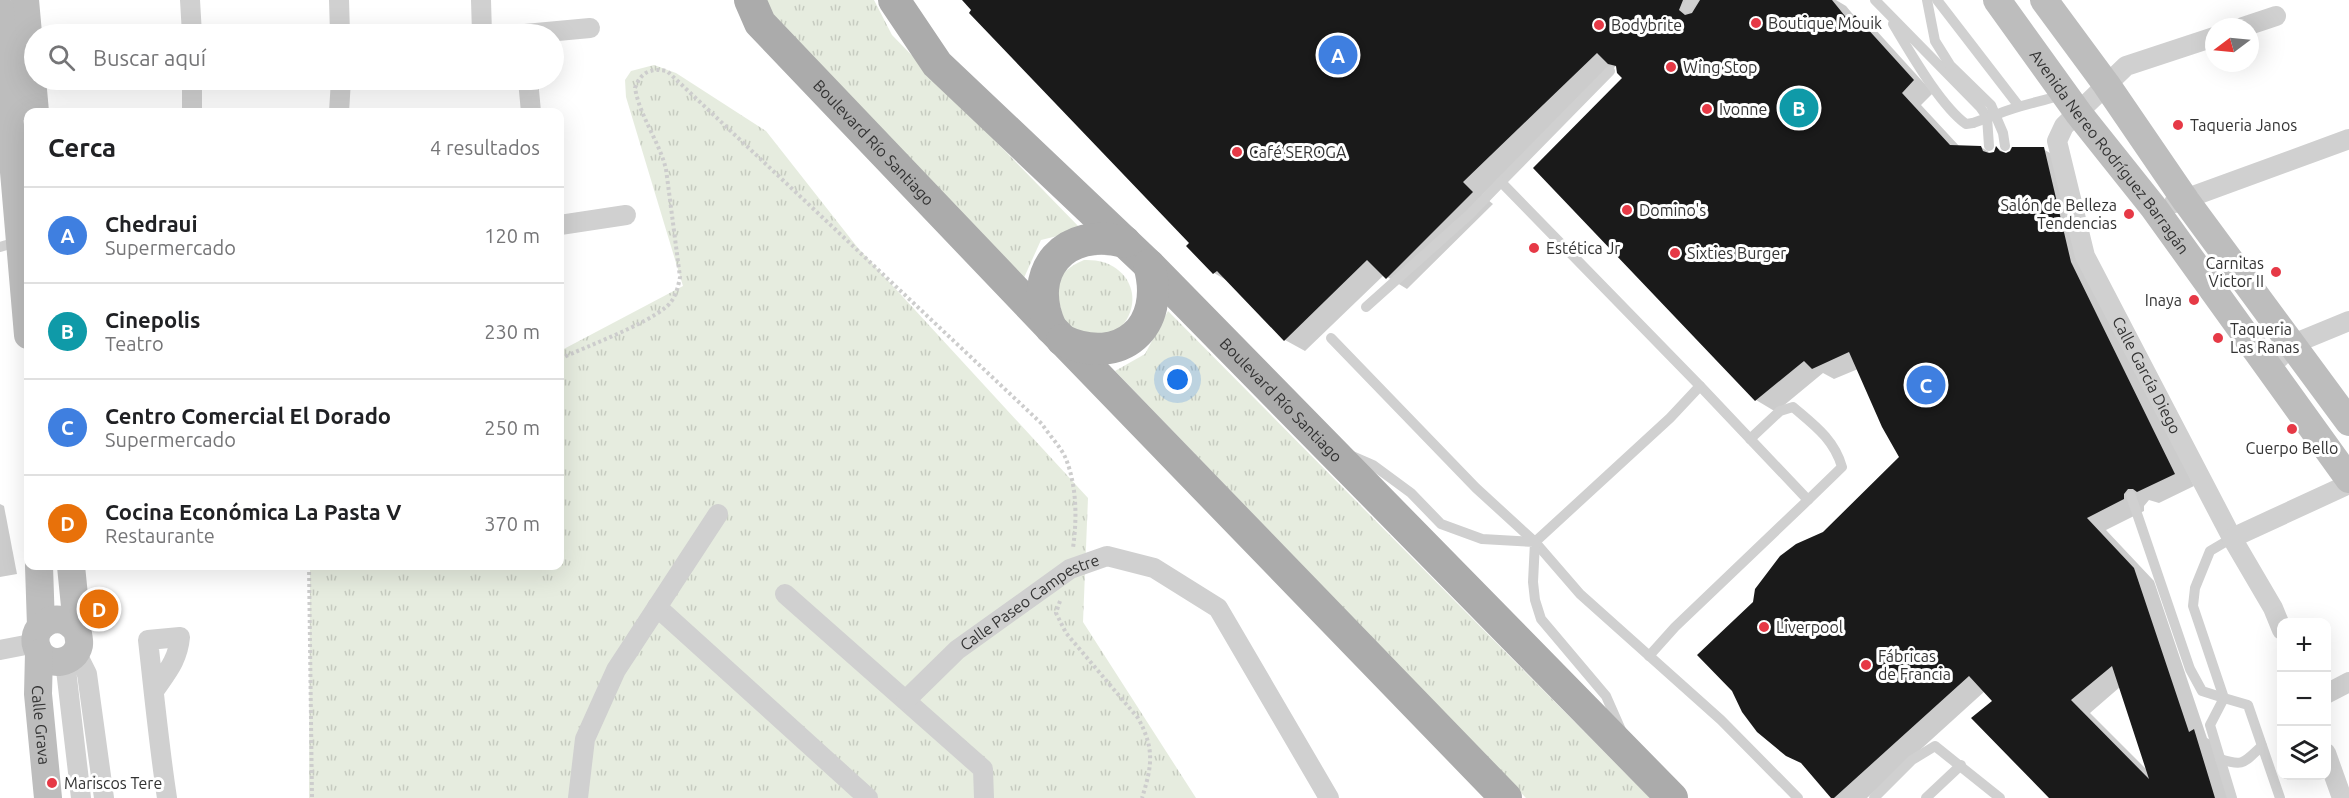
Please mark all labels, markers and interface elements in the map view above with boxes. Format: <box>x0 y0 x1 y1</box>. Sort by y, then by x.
place label: Boutique Mouik <box>1768 14 1882 32</box>
place label: Bodybrite <box>1611 16 1682 34</box>
marker: Boutique Mouik <box>1749 16 1763 30</box>
marker: Bodybrite <box>1592 18 1606 32</box>
north arrow <box>2205 18 2259 72</box>
search box <box>24 24 564 90</box>
pin: A <box>1318 32 1358 78</box>
icon: search <box>45 41 78 74</box>
text: Buscar aquí <box>93 45 206 70</box>
street label: Avenida Nereo Rodríguez Barragán <box>2027 46 2193 257</box>
place label: Wing Stop <box>1683 58 1757 76</box>
marker: Wing Stop <box>1664 60 1678 74</box>
street label: Boulevard Río Santiago <box>810 76 938 209</box>
pin: B <box>1780 86 1818 130</box>
place label: Ivonne <box>1719 100 1767 118</box>
marker: Ivonne <box>1700 102 1714 116</box>
place label: Taqueria Janos <box>2190 116 2297 134</box>
marker: Taqueria Janos <box>2171 118 2185 132</box>
text: Cerca <box>48 133 116 162</box>
text: 4 resultados <box>430 136 540 159</box>
place label: Café SEROGA <box>1249 143 1347 161</box>
marker: Café SEROGA <box>1230 145 1244 159</box>
place label: Salón de Belleza Tendencias <box>2000 196 2117 232</box>
place label: Domino's <box>1639 201 1706 219</box>
marker: Domino's <box>1620 203 1634 217</box>
marker: Salón de Belleza Tendencias <box>2122 207 2136 221</box>
text: Chedraui <box>105 211 198 236</box>
text: A <box>60 224 75 247</box>
text: 120 m <box>484 224 540 247</box>
text: Supermercado <box>105 236 236 259</box>
place label: Estética Jr <box>1546 239 1620 257</box>
marker: Estética Jr <box>1527 241 1541 255</box>
place label: Sixties Burger <box>1687 244 1786 262</box>
marker: Sixties Burger <box>1668 246 1682 260</box>
place label: Carnitas Victor II <box>2205 254 2264 290</box>
marker: Carnitas Victor II <box>2269 265 2283 279</box>
place label: Inaya <box>2145 291 2182 309</box>
marker: Inaya <box>2187 293 2201 307</box>
text: Cinepolis <box>105 307 200 332</box>
street label: Calle García Diego <box>2109 313 2185 437</box>
text: B <box>61 320 74 343</box>
text: 230 m <box>484 320 540 343</box>
place label: Taqueria Las Ranas <box>2230 320 2300 356</box>
marker: Taqueria Las Ranas <box>2211 331 2225 345</box>
text: Teatro <box>105 332 164 355</box>
street label: Boulevard Río Santiago <box>1216 334 1346 465</box>
pin: C <box>1906 362 1946 408</box>
your location <box>1163 365 1192 394</box>
text: Centro Comercial El Dorado <box>105 403 391 428</box>
text: C <box>61 416 74 439</box>
text: 250 m <box>484 416 540 439</box>
marker: Cuerpo Bello <box>2285 422 2299 436</box>
text: Supermercado <box>105 428 236 451</box>
place label: Cuerpo Bello <box>2246 439 2338 457</box>
text: Cocina Económica La Pasta V <box>105 499 401 524</box>
text: D <box>60 512 75 535</box>
text: 370 m <box>484 512 540 535</box>
text: Restaurante <box>105 524 215 547</box>
street label: Calle Paseo Campestre <box>956 550 1102 654</box>
pin: D <box>80 586 118 632</box>
place label: Liverpool <box>1776 618 1843 636</box>
map controls <box>2277 618 2331 780</box>
button: + <box>2277 618 2331 672</box>
marker: Liverpool <box>1757 620 1771 634</box>
place label: Fábricas de Francia <box>1878 647 1951 683</box>
marker: Fábricas de Francia <box>1859 658 1873 672</box>
button: − <box>2277 672 2331 726</box>
street label: Calle Grava <box>29 685 54 765</box>
button: layers <box>2277 726 2331 780</box>
place label: Mariscos Tere <box>64 774 162 792</box>
marker: Mariscos Tere <box>45 776 59 790</box>

